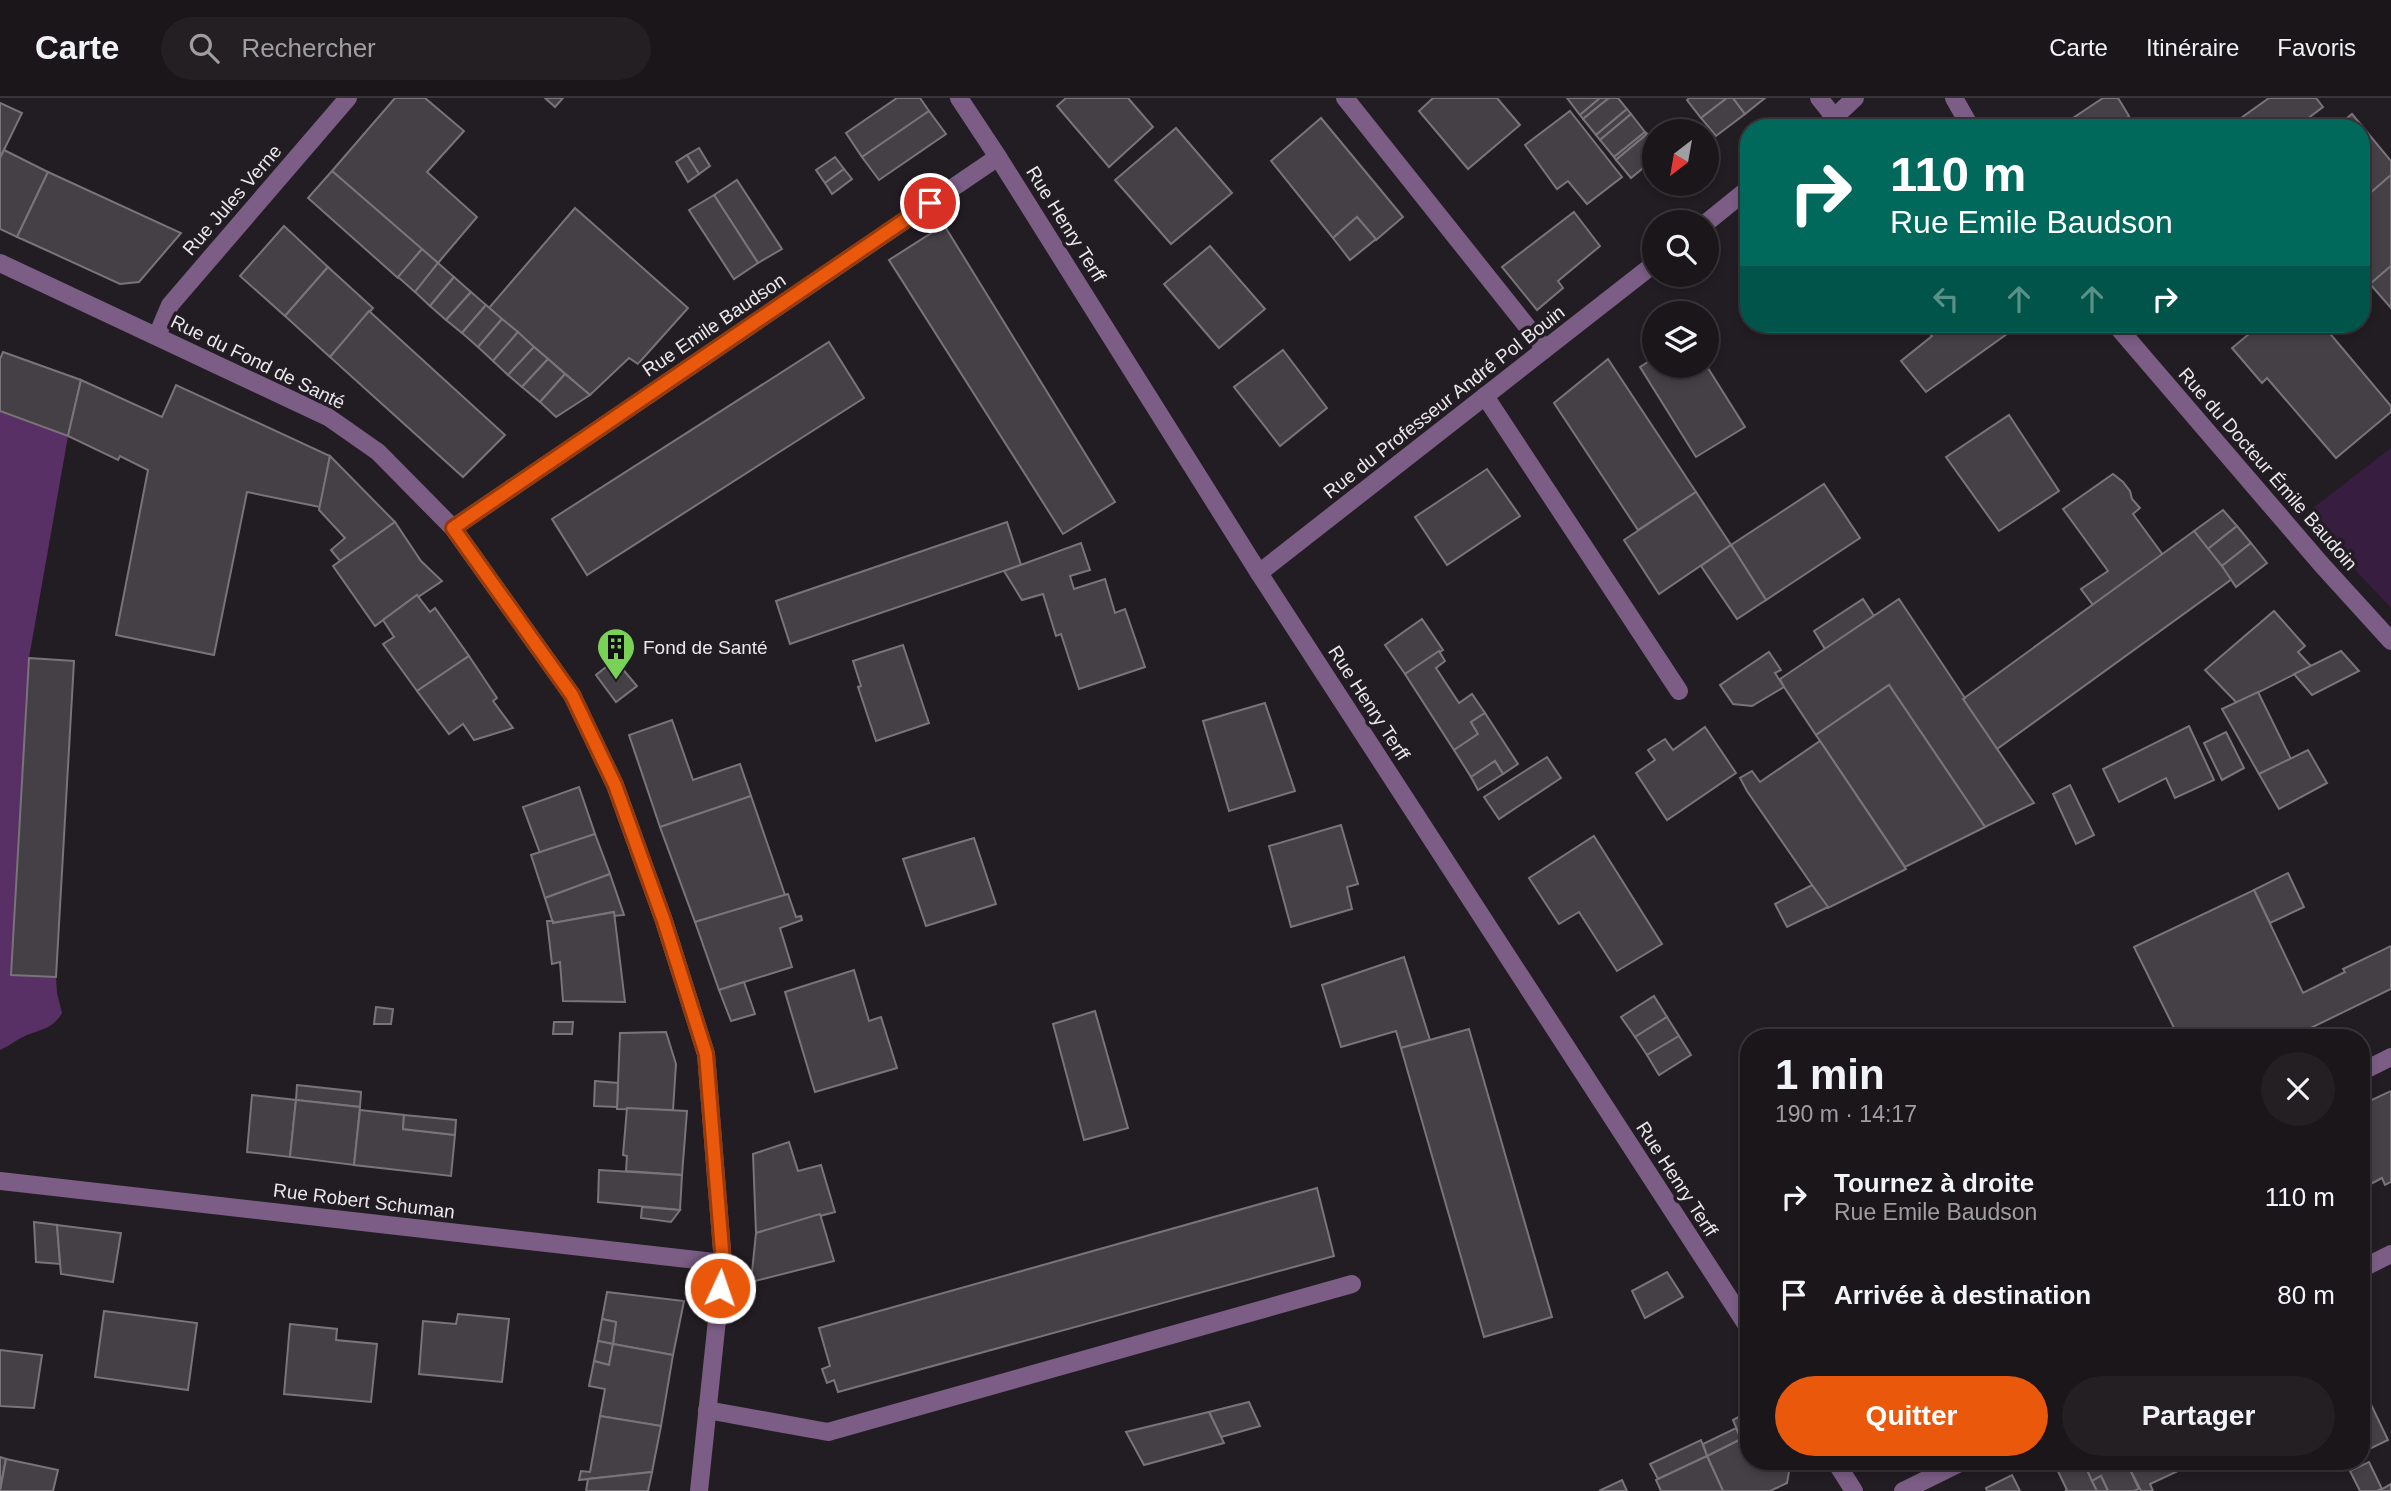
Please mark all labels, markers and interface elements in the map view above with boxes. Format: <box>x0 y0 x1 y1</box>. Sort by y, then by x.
search box <box>161 17 651 80</box>
text: Carte <box>35 29 119 66</box>
icon: search <box>185 29 223 67</box>
text: Rechercher <box>241 33 376 63</box>
text: Carte <box>2049 34 2108 61</box>
text: Itinéraire <box>2146 34 2239 61</box>
text: Favoris <box>2277 34 2356 61</box>
north arrow <box>1642 119 1718 196</box>
map controls <box>1642 119 1719 378</box>
street label: Rue Jules Verne <box>178 140 286 260</box>
icon: right <box>1775 147 1866 238</box>
text: 110 m <box>1890 147 2026 201</box>
street label: Rue Henry Terff <box>1022 162 1110 286</box>
pin <box>900 173 960 233</box>
icon: arrive <box>911 184 949 222</box>
text: Rue Emile Baudson <box>1890 204 2173 240</box>
button: search <box>1642 210 1719 287</box>
street label: Rue Emile Baudson <box>639 269 789 381</box>
icon: left <box>1927 280 1965 318</box>
icon: ahead <box>2000 280 2038 318</box>
icon: ahead <box>2073 280 2111 318</box>
icon: right <box>2146 280 2184 318</box>
street label: Rue du Professeur André Pol Bouin <box>1319 301 1569 503</box>
button: layers <box>1642 301 1719 378</box>
street label: Rue du Fond de Santé <box>167 311 349 413</box>
street label: Rue du Docteur Émile Baudoin <box>2175 364 2361 574</box>
building icon: Fond de Santé <box>595 626 637 681</box>
place label: Fond de Santé <box>643 637 768 658</box>
street label: Rue Henry Terff <box>1324 642 1414 765</box>
text: 1 min <box>1775 1051 1885 1098</box>
button: close <box>2261 1052 2335 1126</box>
text: 190 m · 14:17 <box>1775 1101 1917 1127</box>
street label: Rue Henry Terff <box>1632 1118 1722 1241</box>
text: Tournez à droite <box>1834 1168 2034 1198</box>
icon: right <box>1775 1178 1813 1216</box>
street label: Rue Robert Schuman <box>272 1179 456 1223</box>
text: 110 m <box>2265 1182 2335 1212</box>
text: Rue Emile Baudson <box>1834 1199 2037 1225</box>
position arrow <box>683 1251 757 1325</box>
icon: arrive <box>1775 1276 1813 1314</box>
text: Arrivée à destination <box>1834 1280 2091 1310</box>
text: 80 m <box>2277 1280 2335 1310</box>
button: Quitter <box>1775 1376 2048 1456</box>
button: Partager <box>2062 1376 2335 1456</box>

